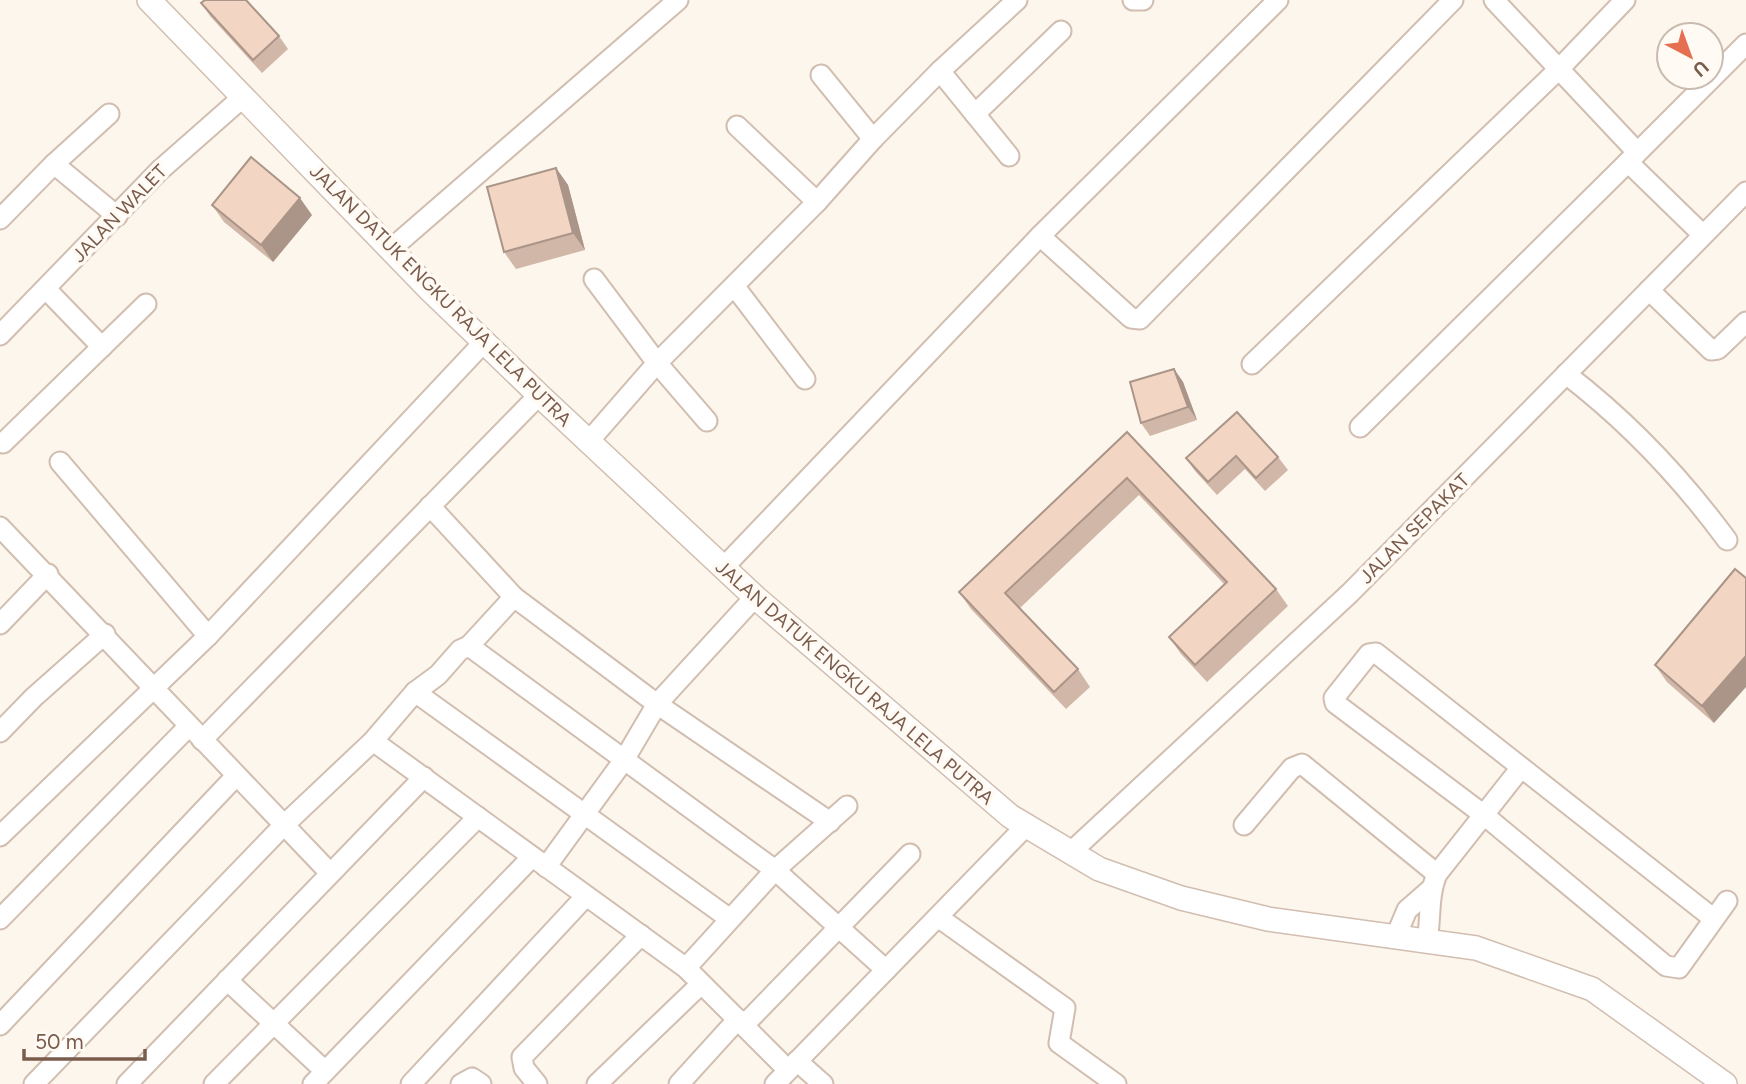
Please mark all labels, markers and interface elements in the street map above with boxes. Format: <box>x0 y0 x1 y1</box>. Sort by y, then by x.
north arrow <box>1655 21 1725 91</box>
text: U <box>1688 55 1713 82</box>
street label: JALAN WALET <box>67 159 172 267</box>
street label: JALAN DATUK ENGKU RAJA LELA PUTRA <box>305 160 577 431</box>
street label: JALAN SEPAKAT <box>1355 468 1475 588</box>
street label: JALAN DATUK ENGKU RAJA LELA PUTRA <box>711 555 999 810</box>
scale bar <box>24 1018 145 1062</box>
text: 50 m <box>35 1029 84 1054</box>

